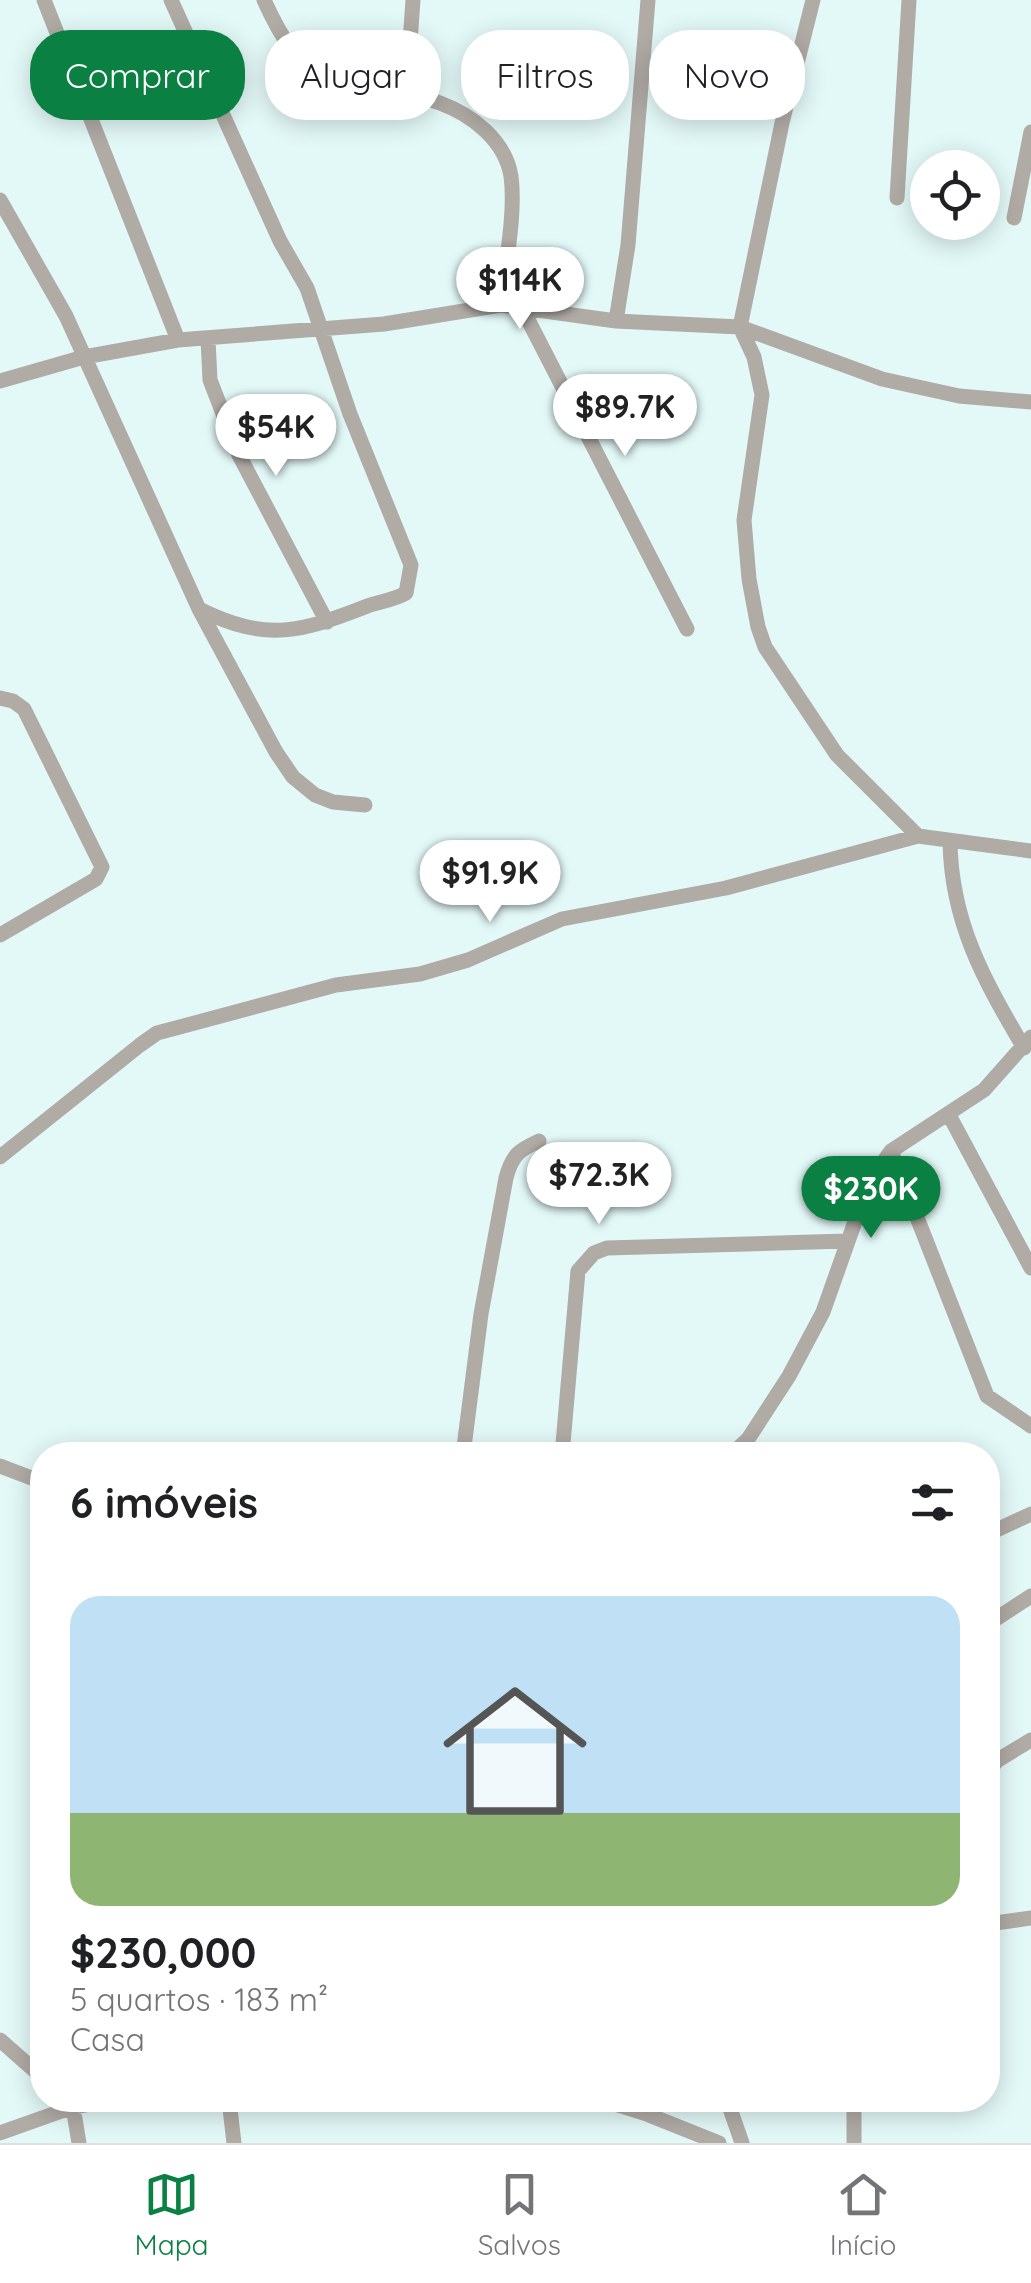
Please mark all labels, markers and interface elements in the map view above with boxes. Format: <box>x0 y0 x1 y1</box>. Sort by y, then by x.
chip: Comprar <box>30 30 245 120</box>
chip: Alugar <box>265 30 441 120</box>
chip: Filtros <box>461 30 629 120</box>
chip: Novo <box>649 30 805 120</box>
map controls <box>910 150 1000 240</box>
button: locate <box>910 150 1000 240</box>
pin: $114K <box>450 247 590 332</box>
text: $114K <box>478 259 562 299</box>
pin: $89.7K <box>544 374 706 459</box>
text: $89.7K <box>575 386 675 426</box>
pin: $54K <box>217 394 335 479</box>
text: $54K <box>237 406 315 446</box>
pin: $91.9K <box>409 840 571 925</box>
text: $91.9K <box>442 852 538 892</box>
pin: $72.3K <box>518 1142 680 1227</box>
text: $72.3K <box>549 1154 650 1194</box>
pin: $230K <box>801 1156 941 1241</box>
text: $230K <box>823 1168 919 1208</box>
icon: filters <box>905 1475 960 1530</box>
text: 6 imóveis <box>70 1476 258 1529</box>
icon: home <box>425 1661 605 1841</box>
text: $230,000 <box>70 1926 256 1979</box>
text: 5 quartos · 183 m² <box>70 1979 328 2019</box>
text: Casa <box>70 2019 145 2059</box>
tab: Mapa <box>135 2167 209 2262</box>
tab: Salvos <box>478 2167 561 2262</box>
tab: Início <box>830 2167 896 2262</box>

